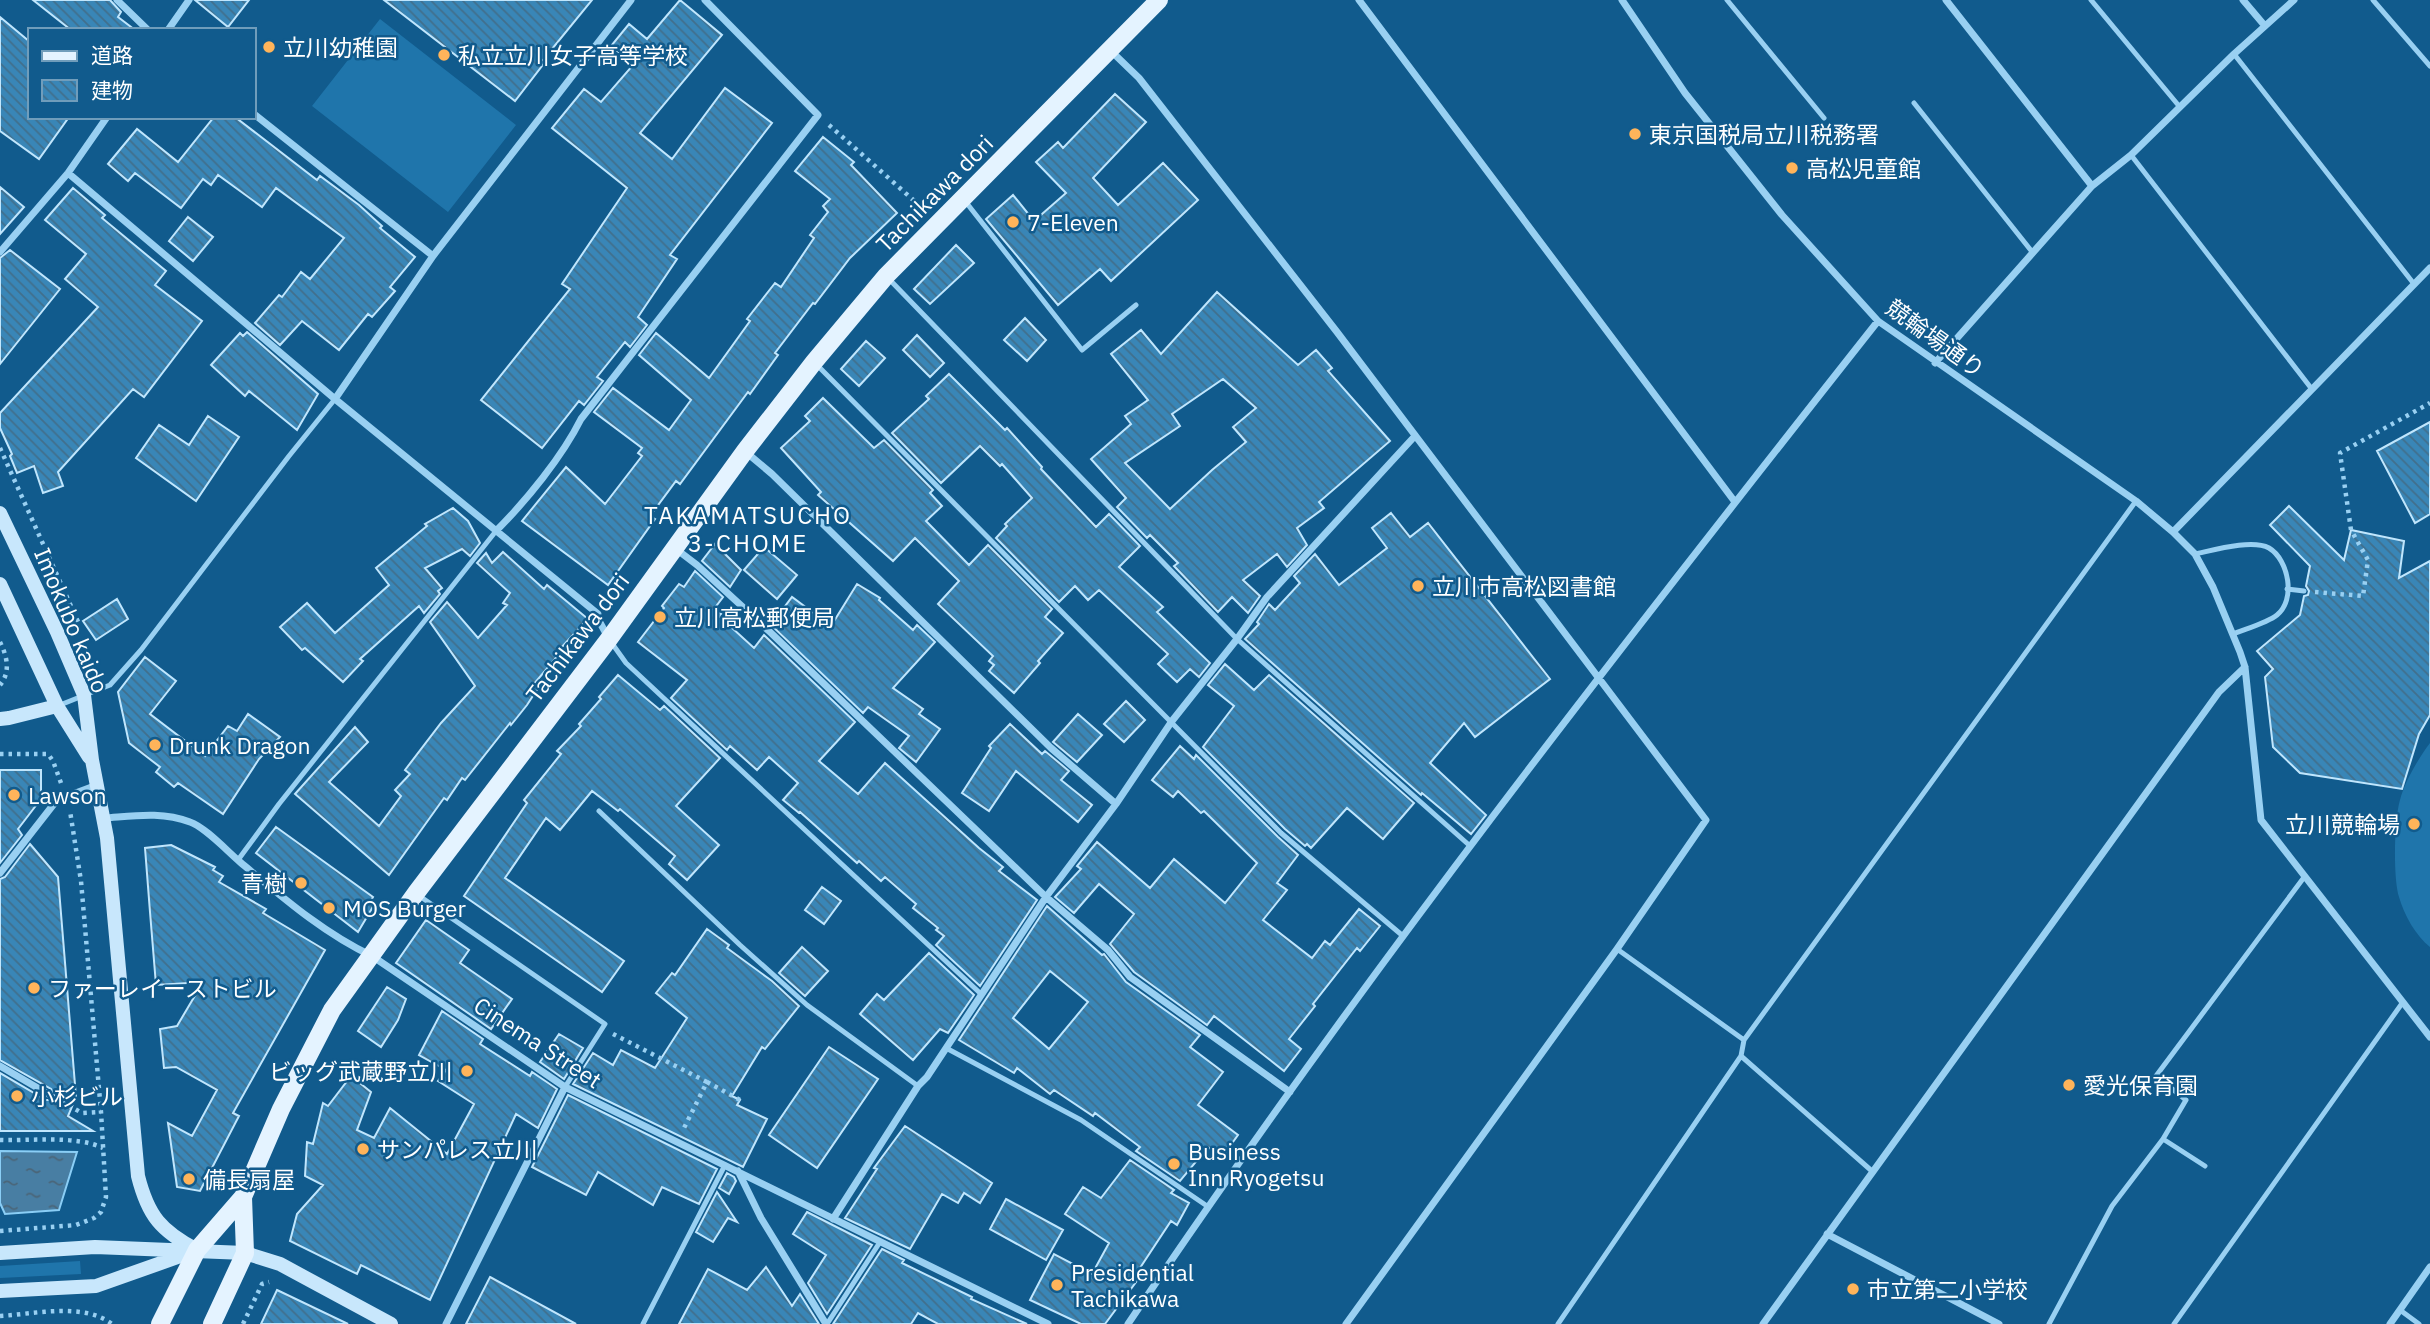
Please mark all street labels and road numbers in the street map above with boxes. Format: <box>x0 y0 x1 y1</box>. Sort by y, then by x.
street label: Tachikawa dori <box>869 128 999 258</box>
street label: 競輪場通り <box>1881 292 1991 384</box>
street label: Imokubo kaido <box>28 543 116 697</box>
street label: Tachikawa dori <box>519 566 635 708</box>
street label: Cinema Street <box>468 989 608 1095</box>

